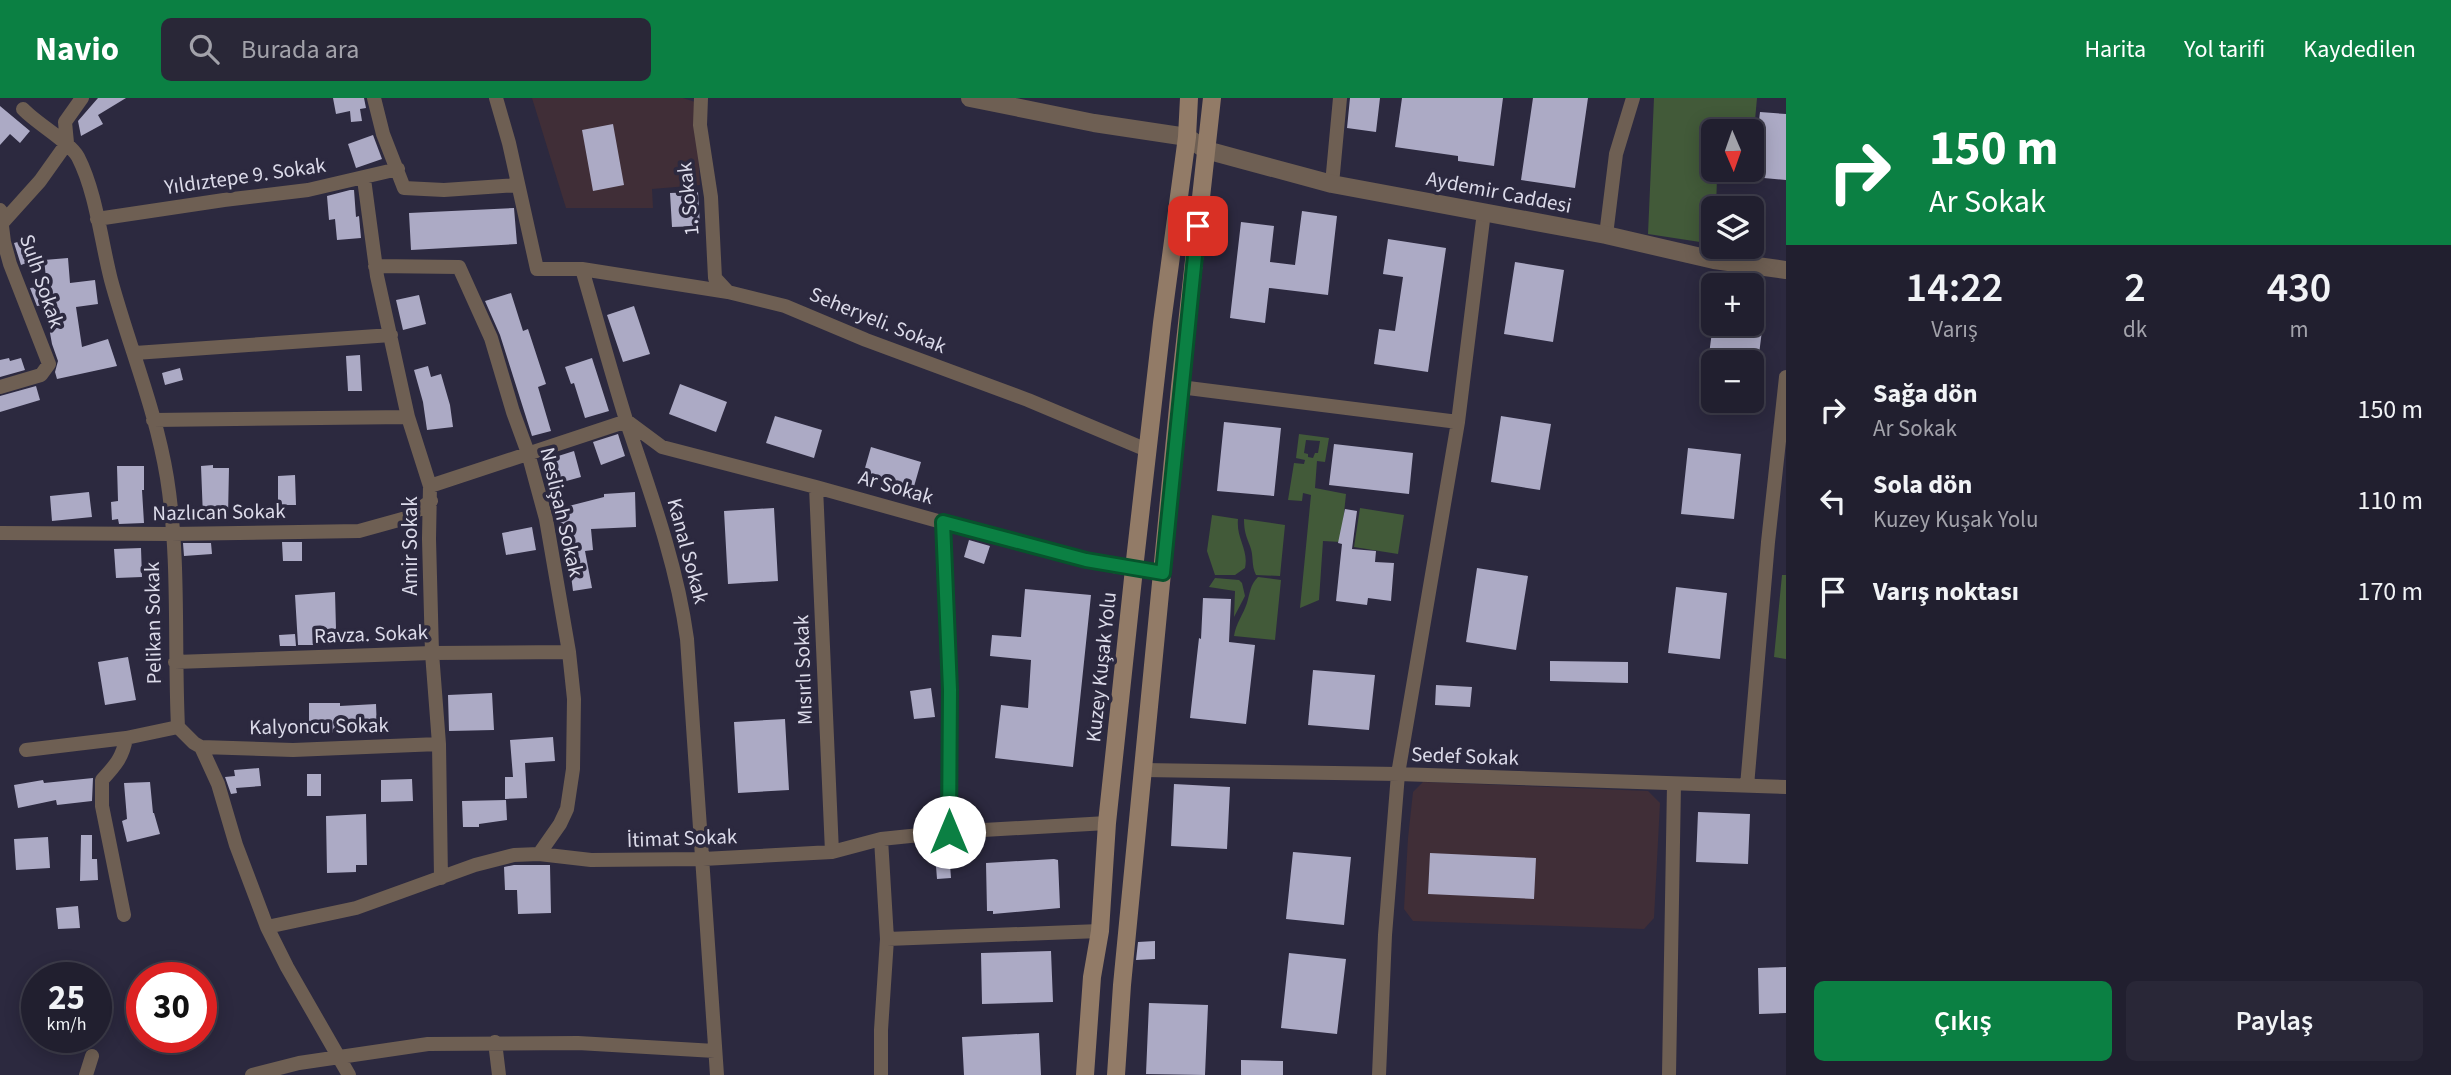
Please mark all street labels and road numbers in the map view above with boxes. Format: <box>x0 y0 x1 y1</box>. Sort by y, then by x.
street label: Yıldıztepe 9. Sokak <box>161 150 328 202</box>
street label: 1. Sokak <box>669 160 707 237</box>
street label: Aydemir Caddesi <box>1424 163 1574 221</box>
street label: Sulh Sokak <box>12 230 72 332</box>
street label: Seheryeli. Sokak <box>805 279 951 361</box>
street label: Neslişah Sokak <box>533 444 592 580</box>
street label: Ar Sokak <box>855 462 938 512</box>
street label: Kanal Sokak <box>660 495 717 608</box>
street label: Nazlıcan Sokak <box>152 496 286 528</box>
street label: Amir Sokak <box>395 496 425 596</box>
street label: Pelikan Sokak <box>137 561 169 685</box>
street label: Kuzey Kuşak Yolu <box>1078 590 1124 744</box>
street label: Mısırlı Sokak <box>786 614 820 726</box>
street label: Ravza. Sokak <box>314 617 429 651</box>
street label: Kalyoncu Sokak <box>249 710 390 742</box>
street label: Sedef Sokak <box>1411 739 1520 773</box>
street label: İtimat Sokak <box>626 821 738 855</box>

